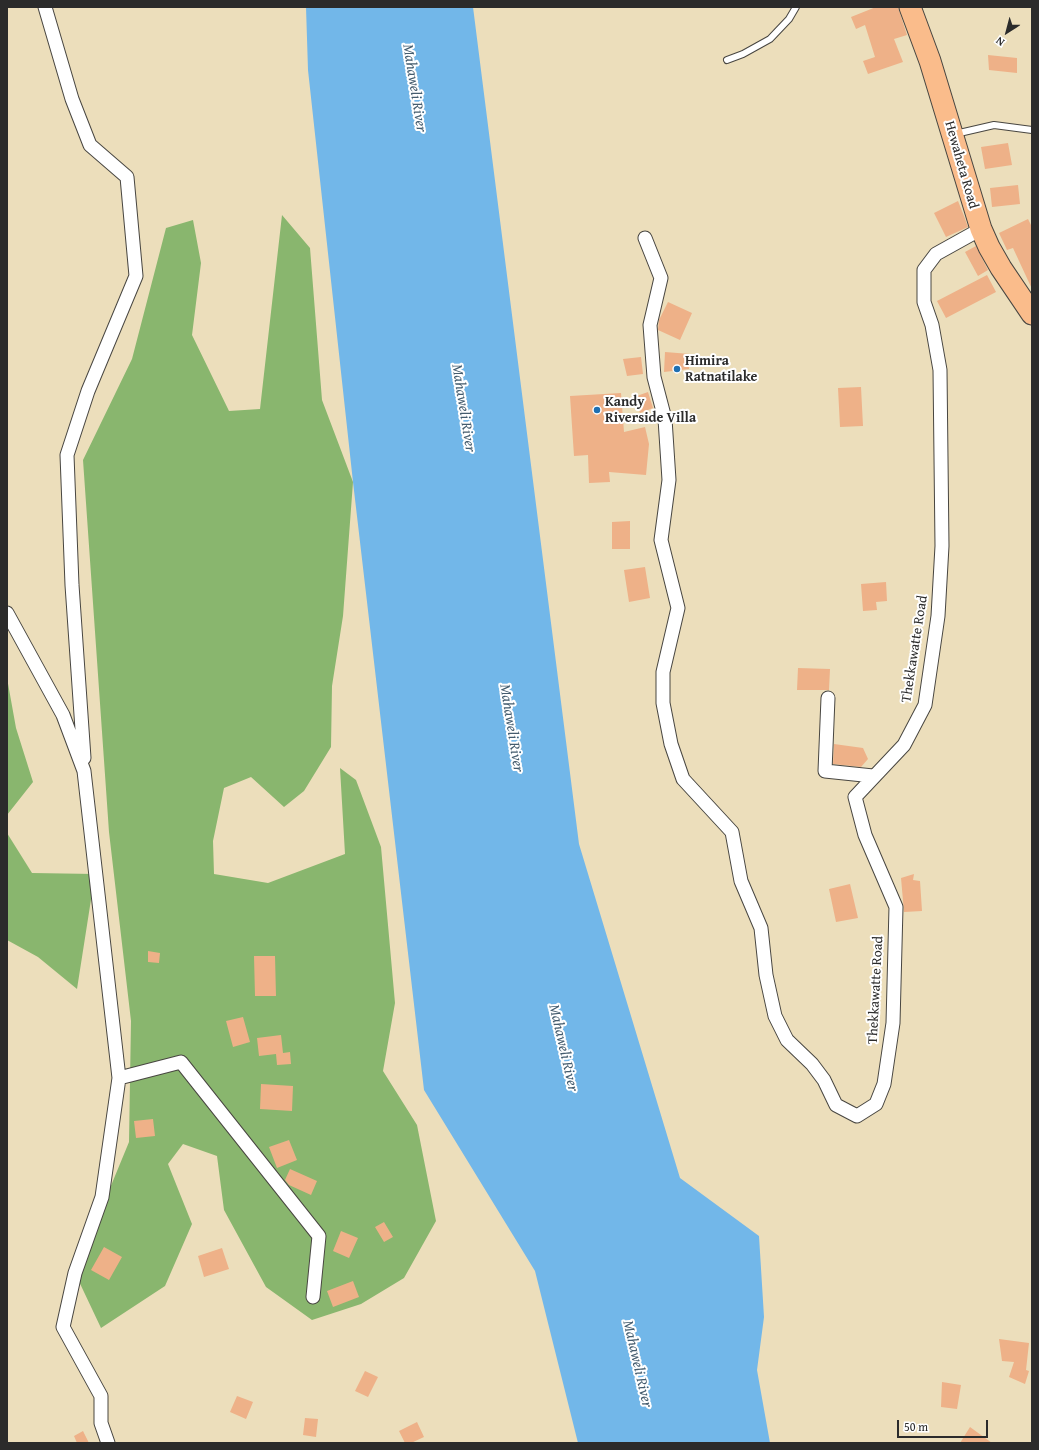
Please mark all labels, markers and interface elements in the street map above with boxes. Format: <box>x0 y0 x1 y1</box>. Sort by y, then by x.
north arrow <box>987 12 1027 52</box>
text: N <box>992 33 1008 50</box>
water label: Mahaweli River <box>398 43 430 133</box>
street label: Hewaheta Road <box>940 119 982 211</box>
place label: Himira Ratnatilake <box>685 353 757 386</box>
water label: Mahaweli River <box>447 363 479 453</box>
marker: Himira Ratnatilake <box>672 364 682 374</box>
place label: Kandy Riverside Villa <box>605 394 696 426</box>
marker: Kandy Riverside Villa <box>592 405 602 415</box>
street label: Thekkawatte Road <box>898 594 932 704</box>
water label: Mahaweli River <box>495 683 527 773</box>
street label: Thekkawatte Road <box>865 936 887 1044</box>
water label: Mahaweli River <box>544 1003 582 1093</box>
water label: Mahaweli River <box>618 1319 656 1409</box>
scale bar <box>899 1412 990 1438</box>
text: 50 m <box>904 1418 928 1435</box>

